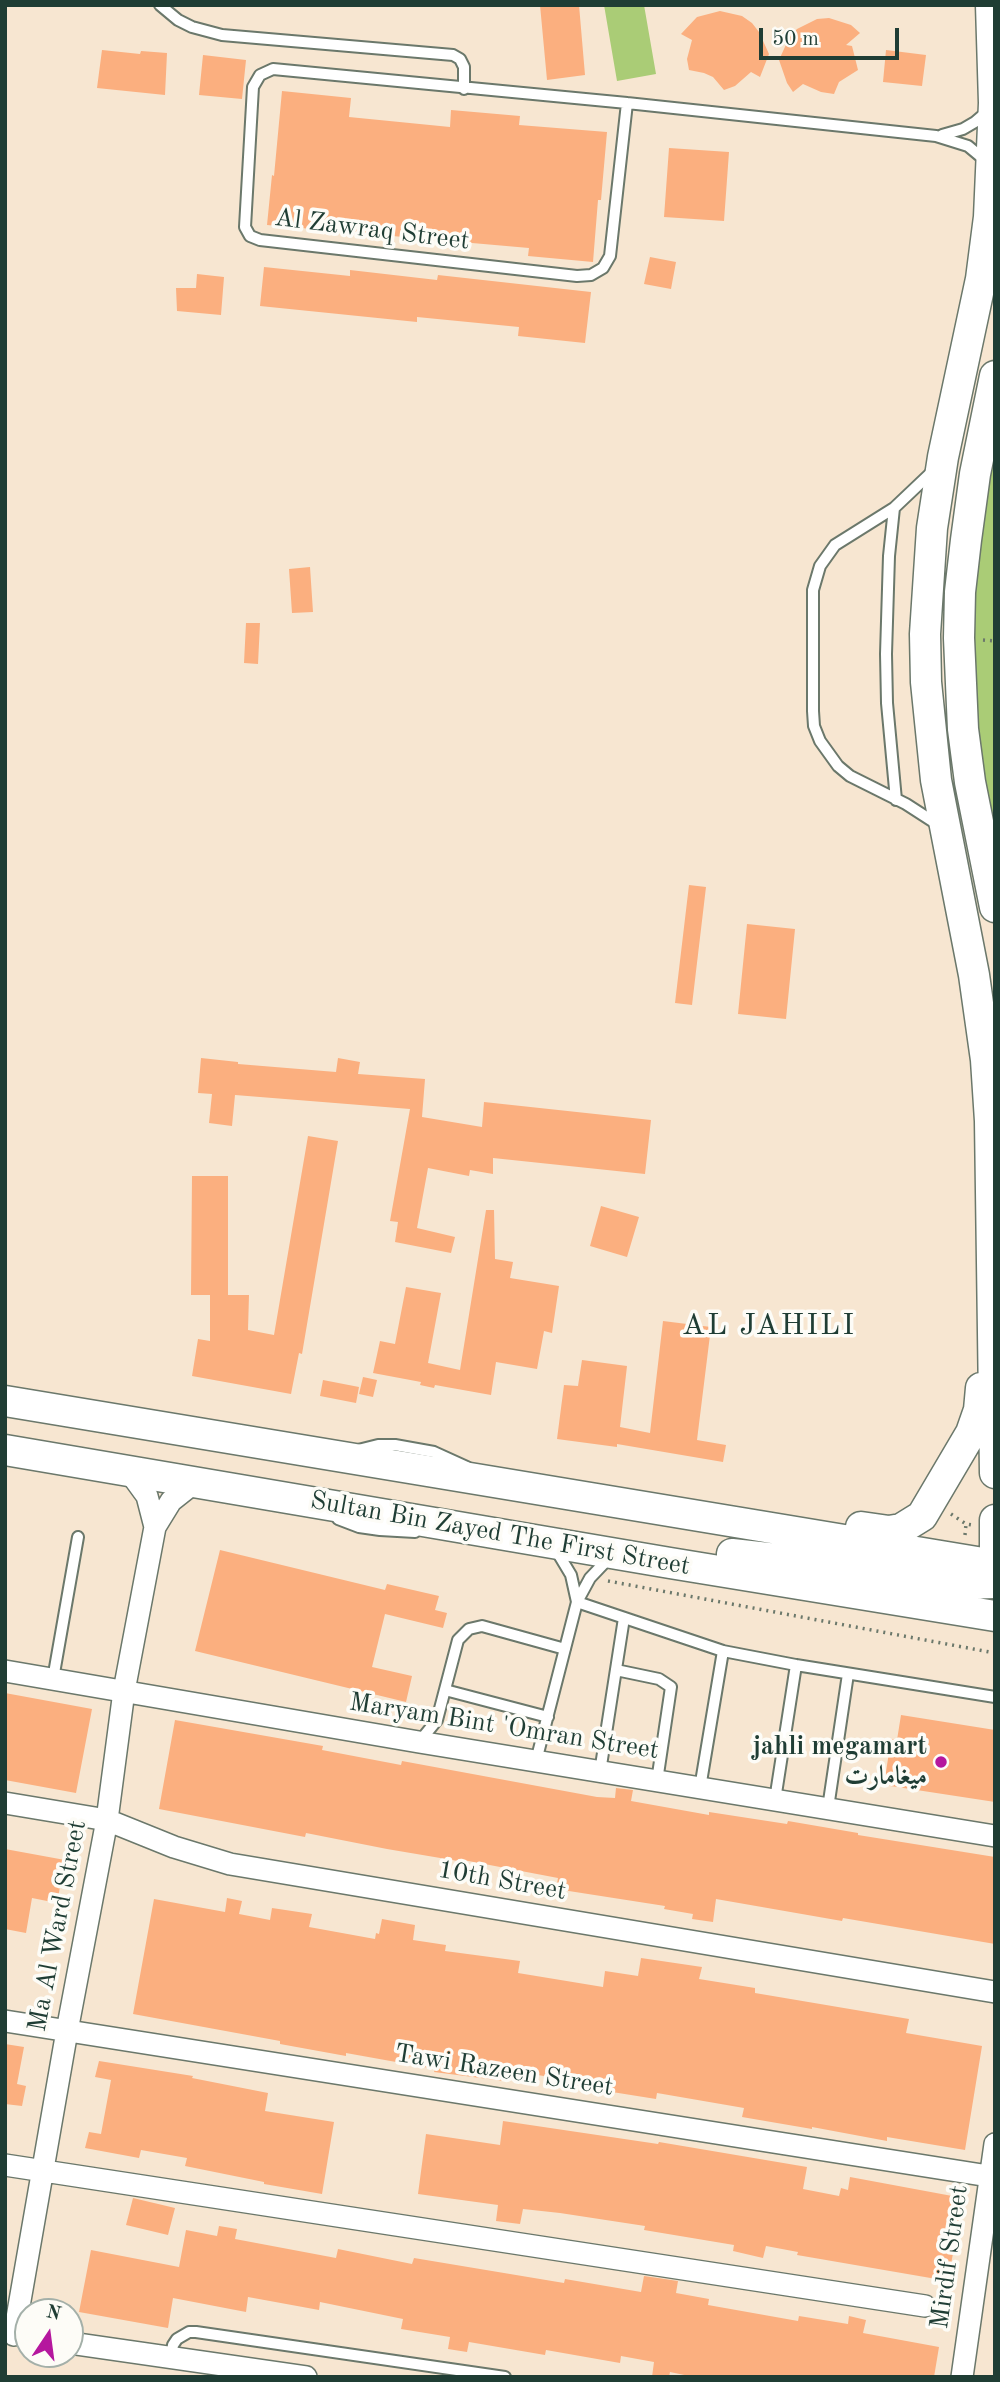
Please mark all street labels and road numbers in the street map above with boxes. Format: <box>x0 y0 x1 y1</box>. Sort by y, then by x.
street label: Al Zawraq Street <box>273 203 471 257</box>
street label: Sultan Bin Zayed The First Street <box>308 1485 692 1583</box>
street label: Maryam Bint 'Omran Street <box>347 1687 661 1767</box>
street label: Ma Al Ward Street <box>22 1817 94 2035</box>
street label: 10th Street <box>435 1854 569 1908</box>
street label: Tawi Razeen Street <box>392 2038 616 2104</box>
street label: Mirdif Street <box>924 2183 976 2331</box>

